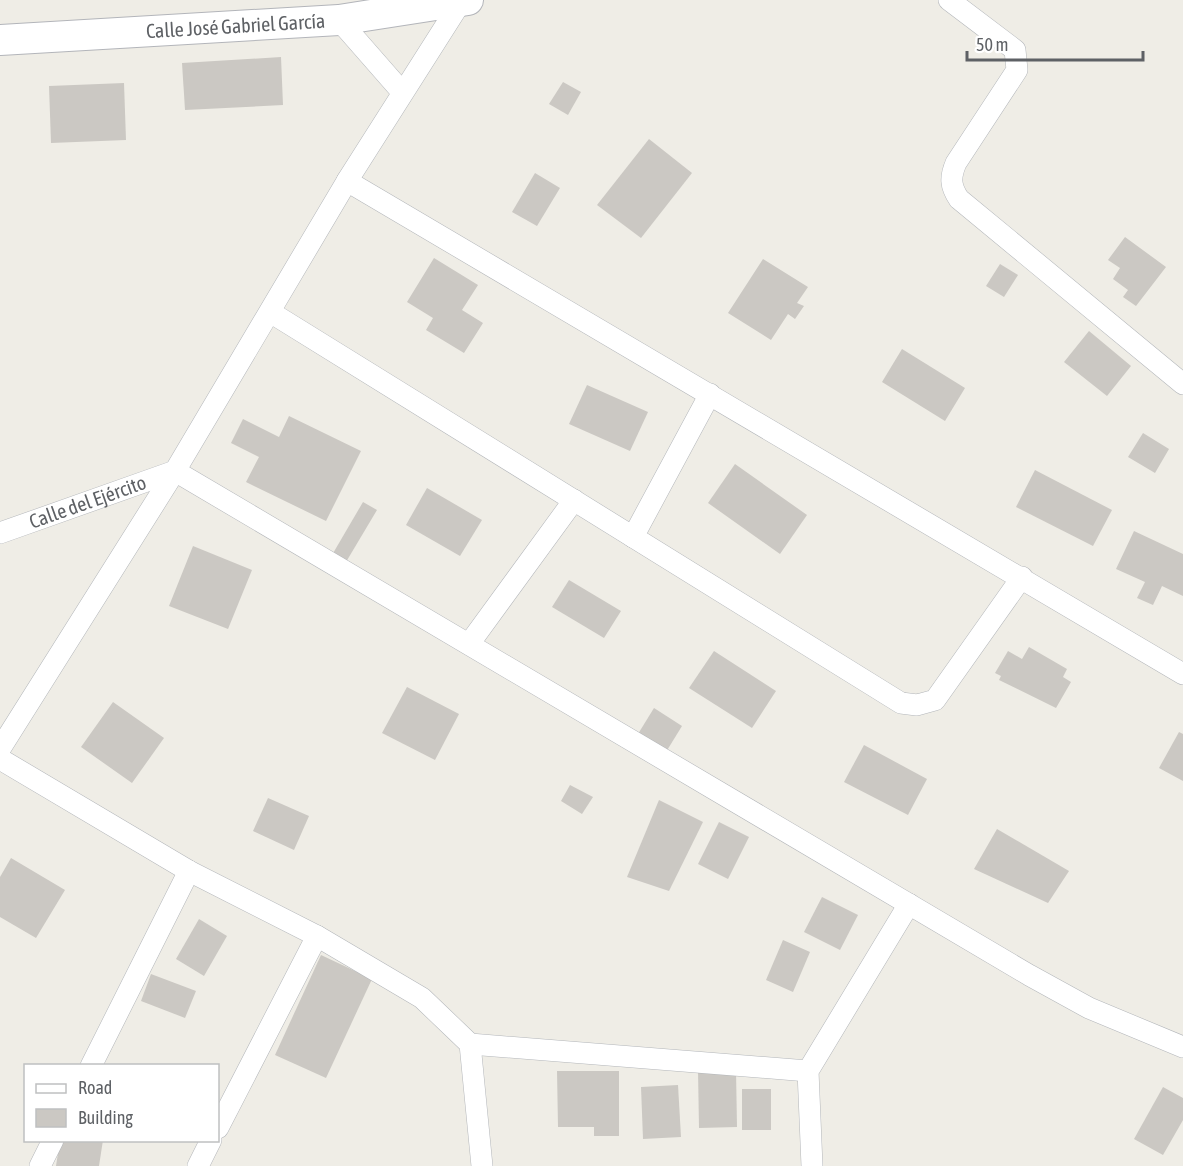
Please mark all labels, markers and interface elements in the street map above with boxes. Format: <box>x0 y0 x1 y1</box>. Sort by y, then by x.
street label: Calle José Gabriel García <box>145 9 326 42</box>
scale bar <box>967 24 1142 62</box>
text: 50 m <box>976 34 1008 55</box>
street label: Calle del Ejército <box>26 470 149 533</box>
legend <box>24 1064 219 1142</box>
text: Road <box>78 1077 112 1098</box>
text: Building <box>78 1107 133 1128</box>

